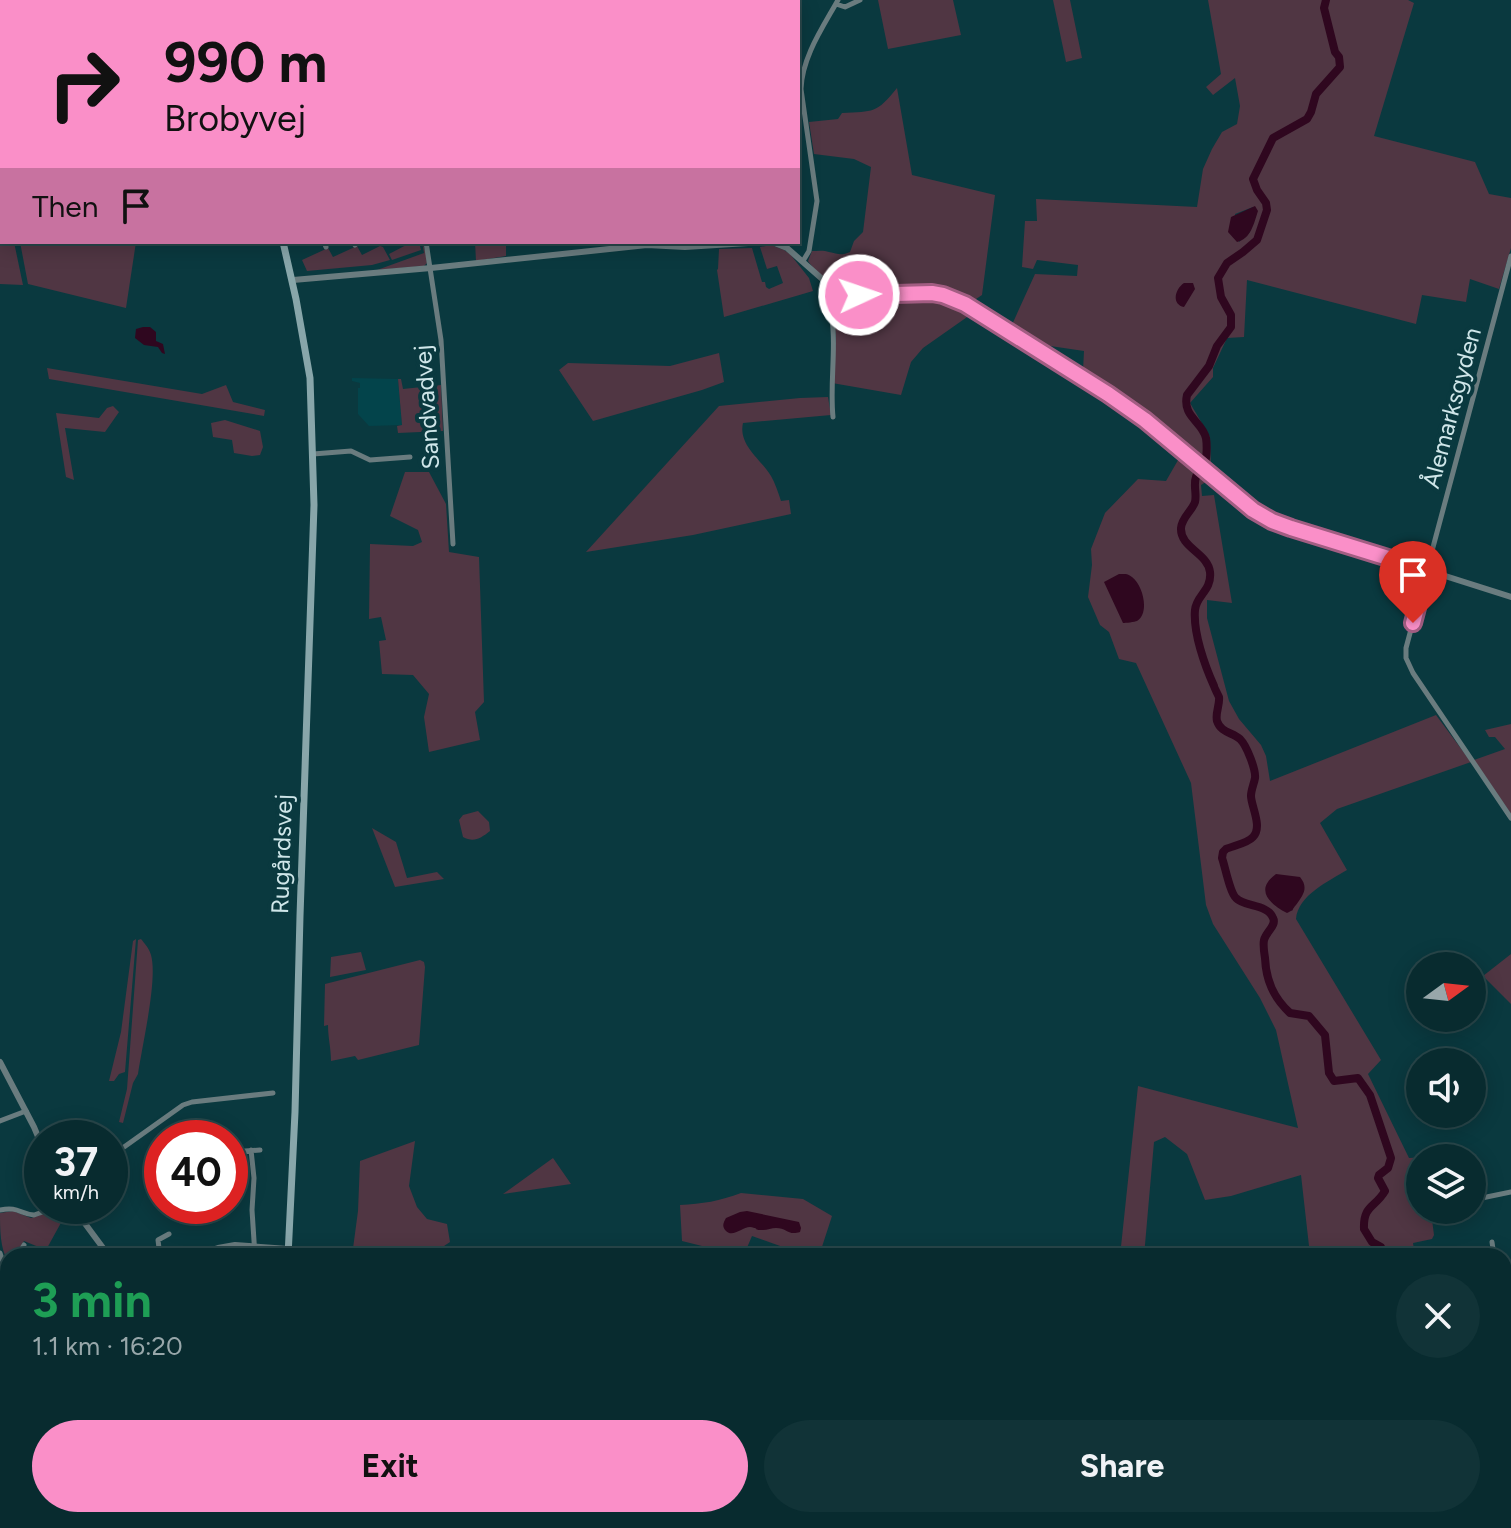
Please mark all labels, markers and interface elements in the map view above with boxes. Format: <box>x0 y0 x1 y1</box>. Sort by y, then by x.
text: 990 m <box>164 29 327 96</box>
icon: right <box>32 32 136 136</box>
text: Brobyvej <box>164 97 306 140</box>
icon: arrive <box>114 184 158 228</box>
text: Then <box>32 188 98 225</box>
position arrow <box>817 253 901 337</box>
street label: Ålemarksgyden <box>1416 324 1487 491</box>
street label: Sandvadvej <box>408 344 445 470</box>
pin <box>1379 541 1447 623</box>
icon: arrive <box>1391 553 1435 597</box>
street label: Rugårdsvej <box>265 794 298 914</box>
north arrow <box>1406 952 1486 1032</box>
map controls <box>1406 952 1486 1224</box>
button: sound <box>1406 1048 1486 1128</box>
speed limit sign: 40 <box>144 1120 248 1224</box>
text: 37 <box>54 1138 98 1186</box>
button: layers <box>1406 1144 1486 1224</box>
text: km/h <box>53 1180 99 1204</box>
text: 3 min <box>32 1271 152 1329</box>
button: close <box>1396 1274 1480 1358</box>
text: 1.1 km · 16:20 <box>32 1330 183 1362</box>
button: Exit <box>32 1420 748 1512</box>
button: Share <box>764 1420 1480 1512</box>

